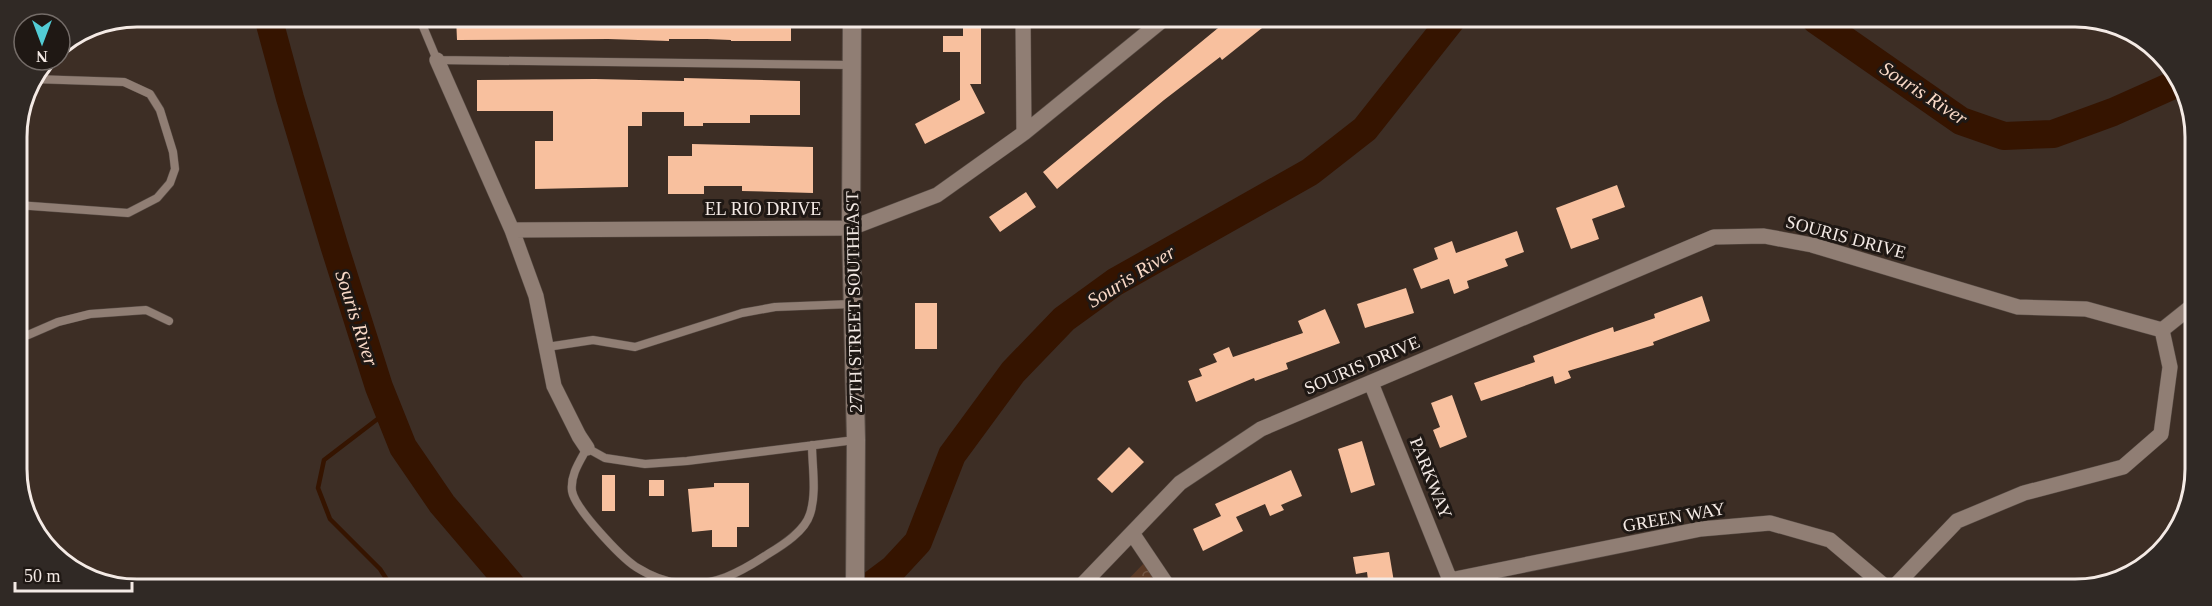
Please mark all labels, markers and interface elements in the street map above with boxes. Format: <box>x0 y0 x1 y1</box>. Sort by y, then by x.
north arrow <box>12 12 72 72</box>
text: N <box>36 48 48 65</box>
water label: Souris River <box>1876 57 1972 129</box>
street label: 27TH STREET SOUTHEAST <box>842 191 866 413</box>
street label: EL RIO DRIVE <box>705 199 821 219</box>
street label: SOURIS DRIVE <box>1784 211 1908 263</box>
water label: Souris River <box>1083 240 1179 312</box>
water label: Souris River <box>331 267 383 369</box>
street label: SOURIS DRIVE <box>1301 332 1423 398</box>
street label: PARKWAY <box>1406 435 1456 521</box>
street label: GREEN WAY <box>1621 498 1727 536</box>
scale bar <box>15 555 132 593</box>
text: 50 m <box>24 566 61 586</box>

